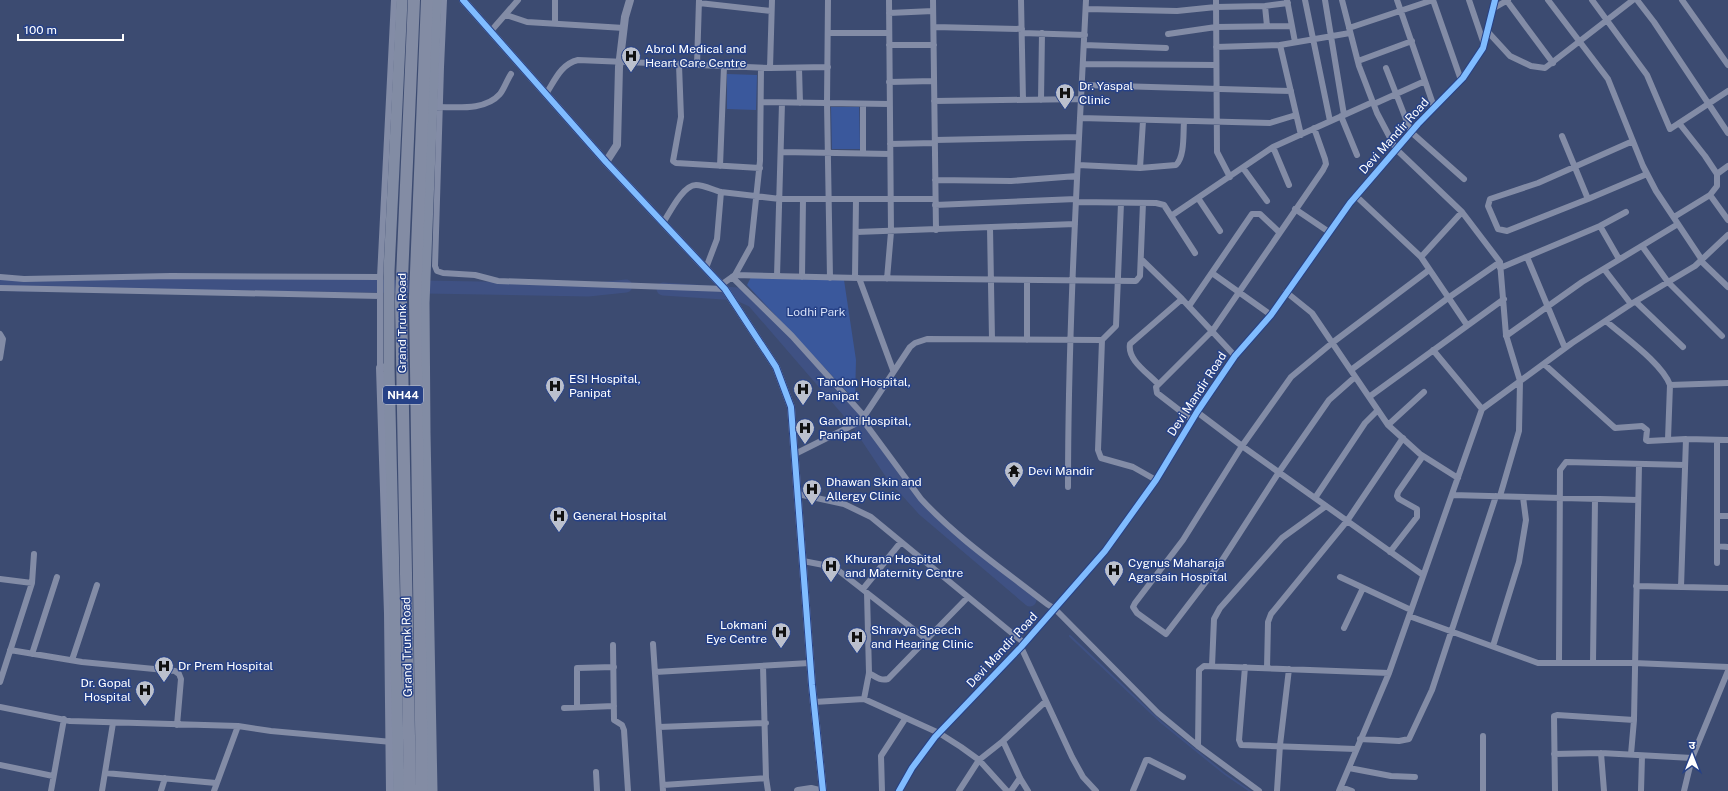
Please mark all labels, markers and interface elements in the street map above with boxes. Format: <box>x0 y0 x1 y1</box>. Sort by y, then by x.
scale bar <box>18 16 123 42</box>
text: 100 m <box>24 23 57 37</box>
place label: Abrol Medical and Heart Care Centre <box>645 42 747 70</box>
hospital icon: Abrol Medical and Heart Care Centre <box>620 45 642 73</box>
place label: Dr. Yaspal Clinic <box>1079 79 1134 107</box>
hospital icon: Dr. Yaspal Clinic <box>1054 82 1076 110</box>
street label: Devi Mandir Road <box>1356 95 1432 177</box>
street label: Grand Trunk Road <box>395 273 409 373</box>
park label: Lodhi Park <box>786 305 846 319</box>
street label: Devi Mandir Road <box>1165 349 1229 439</box>
place label: ESI Hospital, Panipat <box>569 372 641 400</box>
hospital icon: ESI Hospital, Panipat <box>544 375 566 403</box>
place label: Tandon Hospital, Panipat <box>817 375 911 403</box>
hospital icon: Tandon Hospital, Panipat <box>792 378 814 406</box>
road number: NH44 <box>383 386 423 404</box>
place label: Gandhi Hospital, Panipat <box>819 414 911 442</box>
hospital icon: Gandhi Hospital, Panipat <box>794 417 816 445</box>
temple icon: Devi Mandir <box>1003 460 1025 488</box>
place label: Devi Mandir <box>1028 464 1094 478</box>
place label: Dhawan Skin and Allergy Clinic <box>826 475 922 503</box>
hospital icon: Dhawan Skin and Allergy Clinic <box>801 478 823 506</box>
hospital icon: General Hospital <box>548 505 570 533</box>
place label: General Hospital <box>573 509 667 523</box>
place label: Khurana Hospital and Maternity Centre <box>845 552 963 580</box>
hospital icon: Khurana Hospital and Maternity Centre <box>820 555 842 583</box>
place label: Cygnus Maharaja Agarsain Hospital <box>1128 556 1228 584</box>
hospital icon: Cygnus Maharaja Agarsain Hospital <box>1103 559 1125 587</box>
street label: Grand Trunk Road <box>399 597 415 697</box>
street label: Devi Mandir Road <box>964 610 1040 690</box>
place label: Lokmani Eye Centre <box>706 618 767 646</box>
hospital icon: Lokmani Eye Centre <box>770 621 792 649</box>
place label: Shravya Speech and Hearing Clinic <box>871 623 973 651</box>
hospital icon: Shravya Speech and Hearing Clinic <box>846 626 868 654</box>
hospital icon: Dr Prem Hospital <box>153 655 175 683</box>
place label: Dr Prem Hospital <box>178 659 274 673</box>
place label: Dr. Gopal Hospital <box>80 676 131 704</box>
hospital icon: Dr. Gopal Hospital <box>134 679 156 707</box>
north arrow <box>1672 735 1712 775</box>
text: उ <box>1689 739 1696 751</box>

